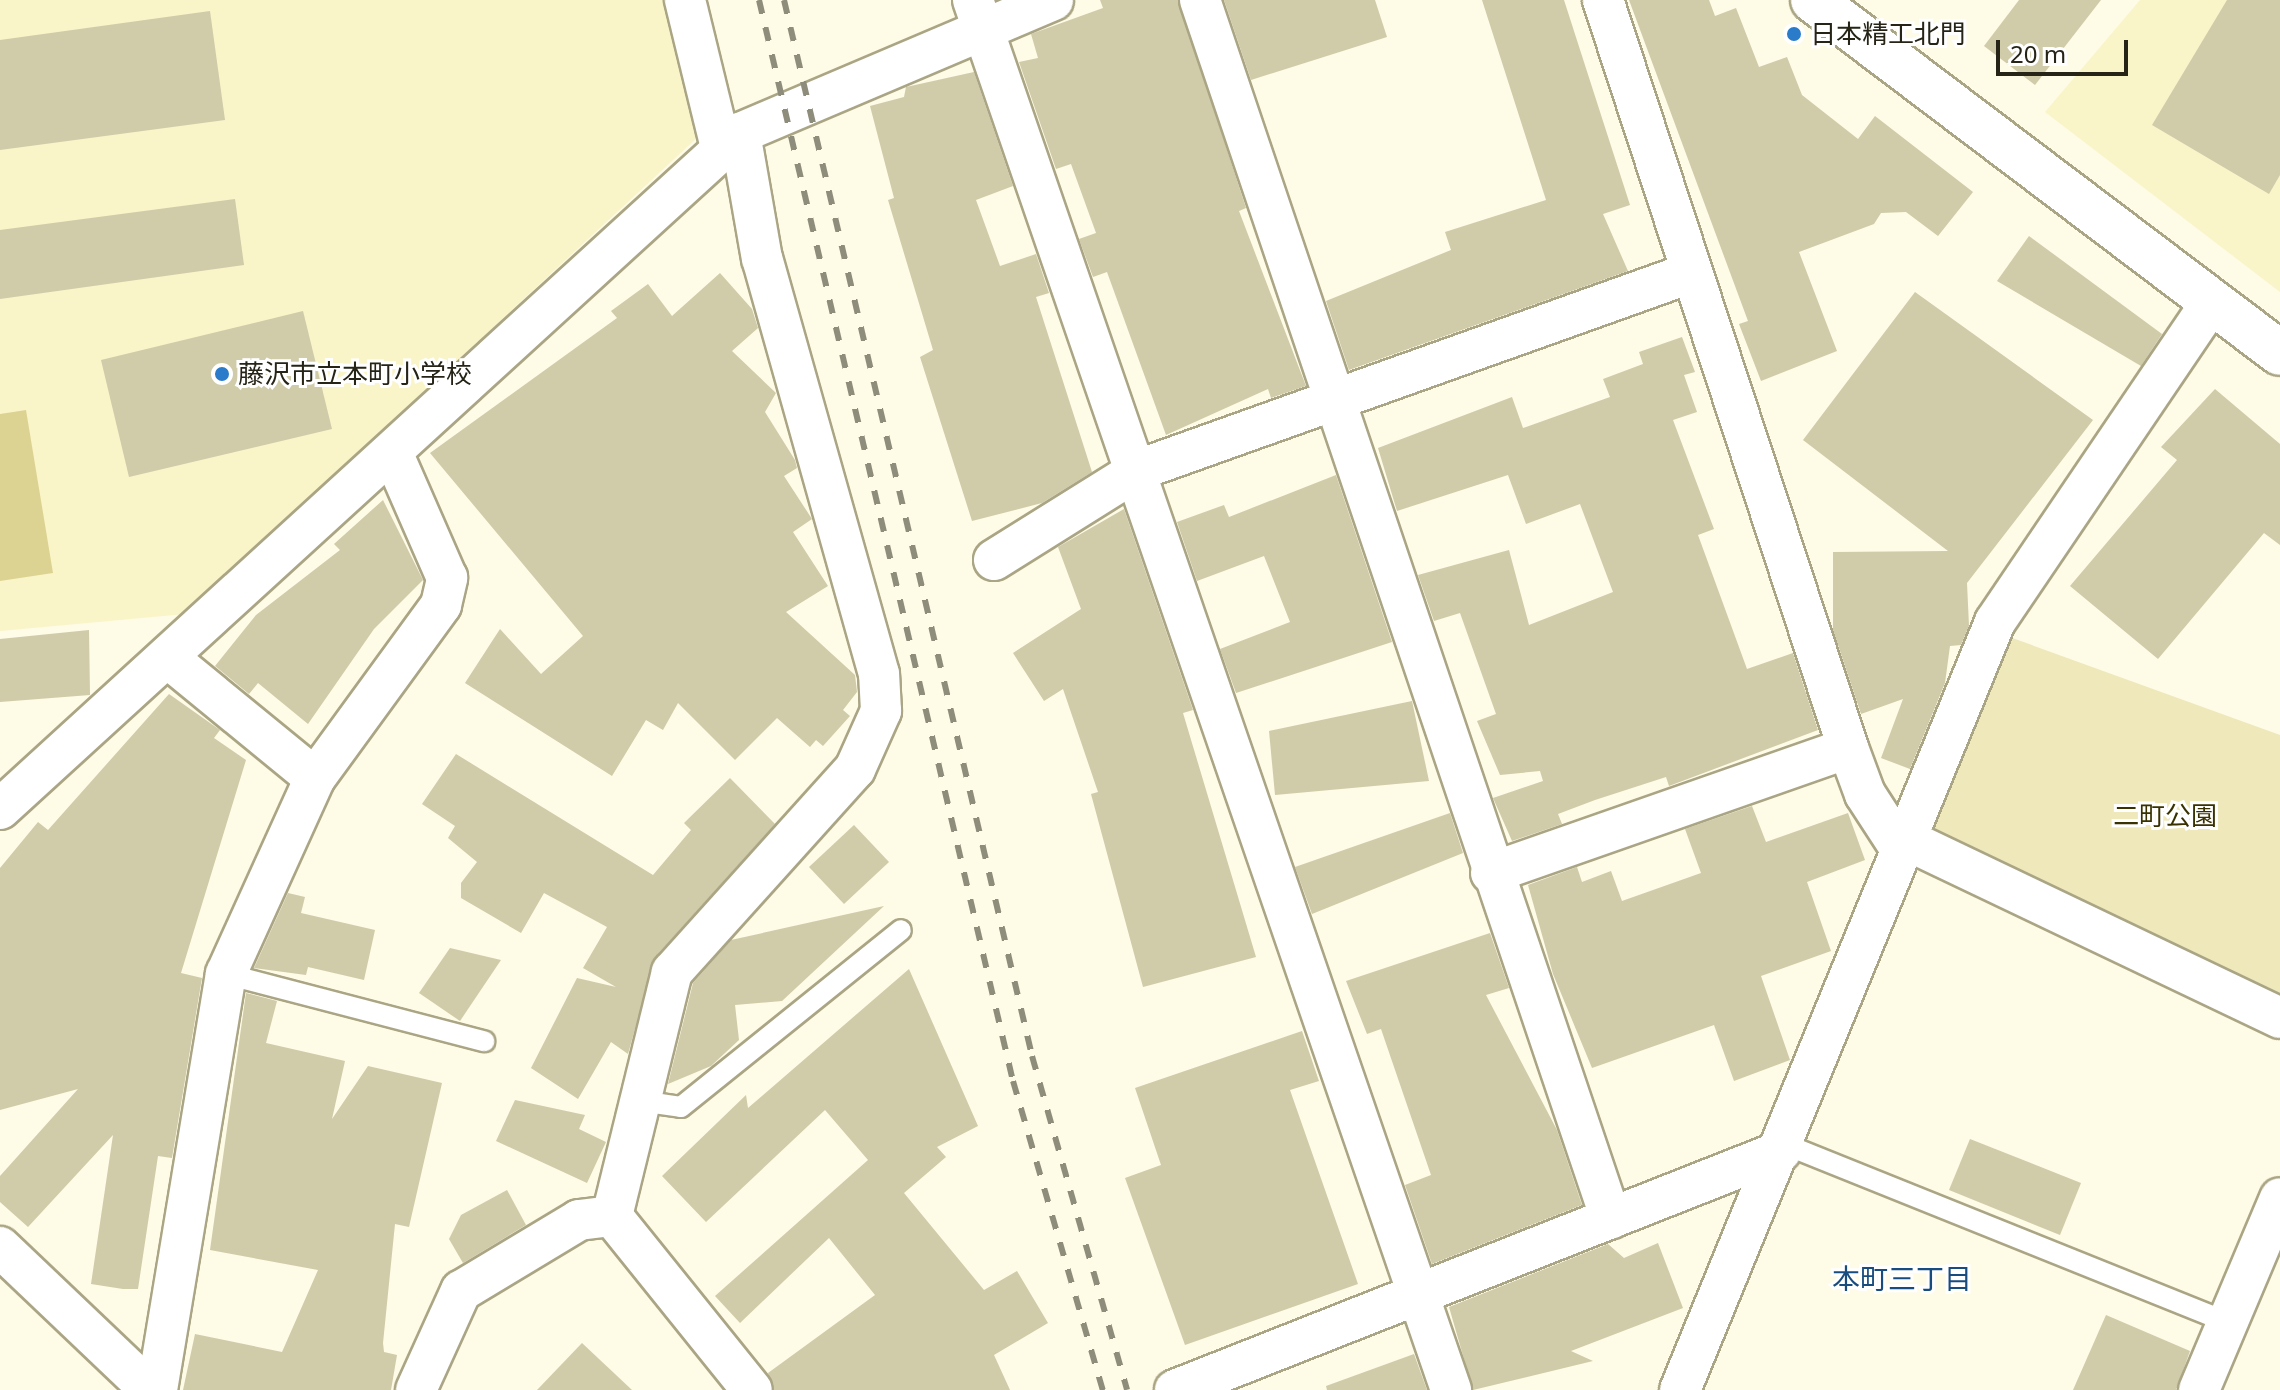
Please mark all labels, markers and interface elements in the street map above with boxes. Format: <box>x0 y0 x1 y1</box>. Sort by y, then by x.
place label: 日本精工北門 <box>1810 18 1966 50</box>
scale bar <box>2000 24 2132 74</box>
marker: 日本精工北門 <box>1785 25 1803 43</box>
text: 20 m <box>2010 37 2066 70</box>
place label: 藤沢市立本町小学校 <box>238 358 472 390</box>
marker: 藤沢市立本町小学校 <box>213 365 231 383</box>
park label: 二町公園 <box>2113 800 2217 832</box>
district label: 本町三丁目 <box>1832 1261 1972 1295</box>

